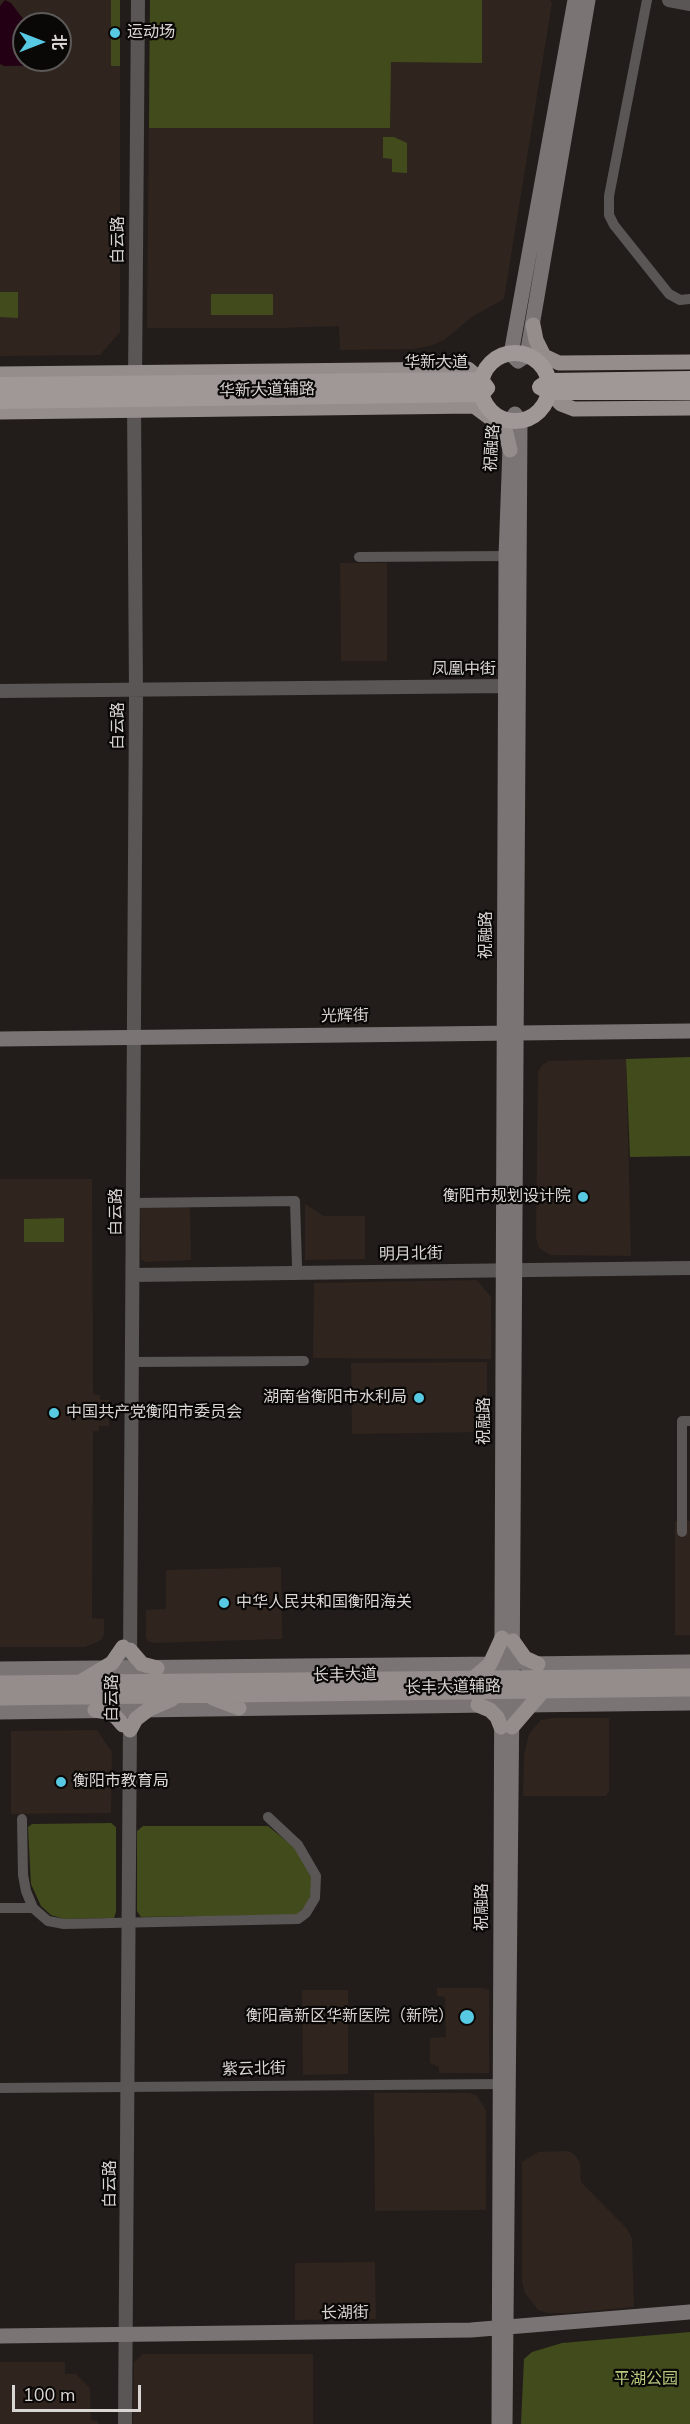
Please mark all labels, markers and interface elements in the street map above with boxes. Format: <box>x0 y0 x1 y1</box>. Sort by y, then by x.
north arrow <box>12 12 72 72</box>
place label: 运动场 <box>127 23 175 43</box>
marker: 运动场 <box>108 26 122 40</box>
text: 北 <box>47 34 69 50</box>
street label: 白云路 <box>109 216 129 264</box>
street label: 华新大道 <box>404 353 468 373</box>
street label: 华新大道辅路 <box>219 381 315 401</box>
street label: 祝融路 <box>482 423 504 473</box>
street label: 凤凰中街 <box>432 660 496 680</box>
street label: 白云路 <box>109 702 129 750</box>
street label: 祝融路 <box>477 911 497 959</box>
street label: 光辉街 <box>321 1007 369 1027</box>
place label: 衡阳市规划设计院 <box>443 1187 571 1207</box>
street label: 白云路 <box>107 1188 127 1236</box>
marker: 衡阳市规划设计院 <box>576 1190 590 1204</box>
street label: 明月北街 <box>379 1245 443 1265</box>
place label: 湖南省衡阳市水利局 <box>263 1388 407 1408</box>
marker: 湖南省衡阳市水利局 <box>412 1391 426 1405</box>
street label: 祝融路 <box>475 1397 495 1445</box>
place label: 中国共产党衡阳市委员会 <box>66 1403 242 1423</box>
marker: 中国共产党衡阳市委员会 <box>47 1406 61 1420</box>
place label: 中华人民共和国衡阳海关 <box>236 1593 412 1613</box>
marker: 中华人民共和国衡阳海关 <box>217 1596 231 1610</box>
street label: 长丰大道 <box>313 1666 377 1686</box>
street label: 白云路 <box>103 1674 123 1722</box>
street label: 长丰大道辅路 <box>405 1678 501 1698</box>
place label: 衡阳市教育局 <box>73 1772 169 1792</box>
marker: 衡阳市教育局 <box>54 1775 68 1789</box>
street label: 祝融路 <box>473 1883 493 1931</box>
place label: 衡阳高新区华新医院（新院） <box>246 2007 454 2027</box>
marker: 衡阳高新区华新医院（新院） <box>458 2008 476 2026</box>
street label: 紫云北街 <box>222 2060 286 2080</box>
street label: 白云路 <box>101 2160 121 2208</box>
street label: 长湖街 <box>321 2304 369 2324</box>
park label: 平湖公园 <box>614 2370 678 2390</box>
scale bar <box>15 2373 144 2411</box>
text: 100 m <box>23 2383 75 2407</box>

